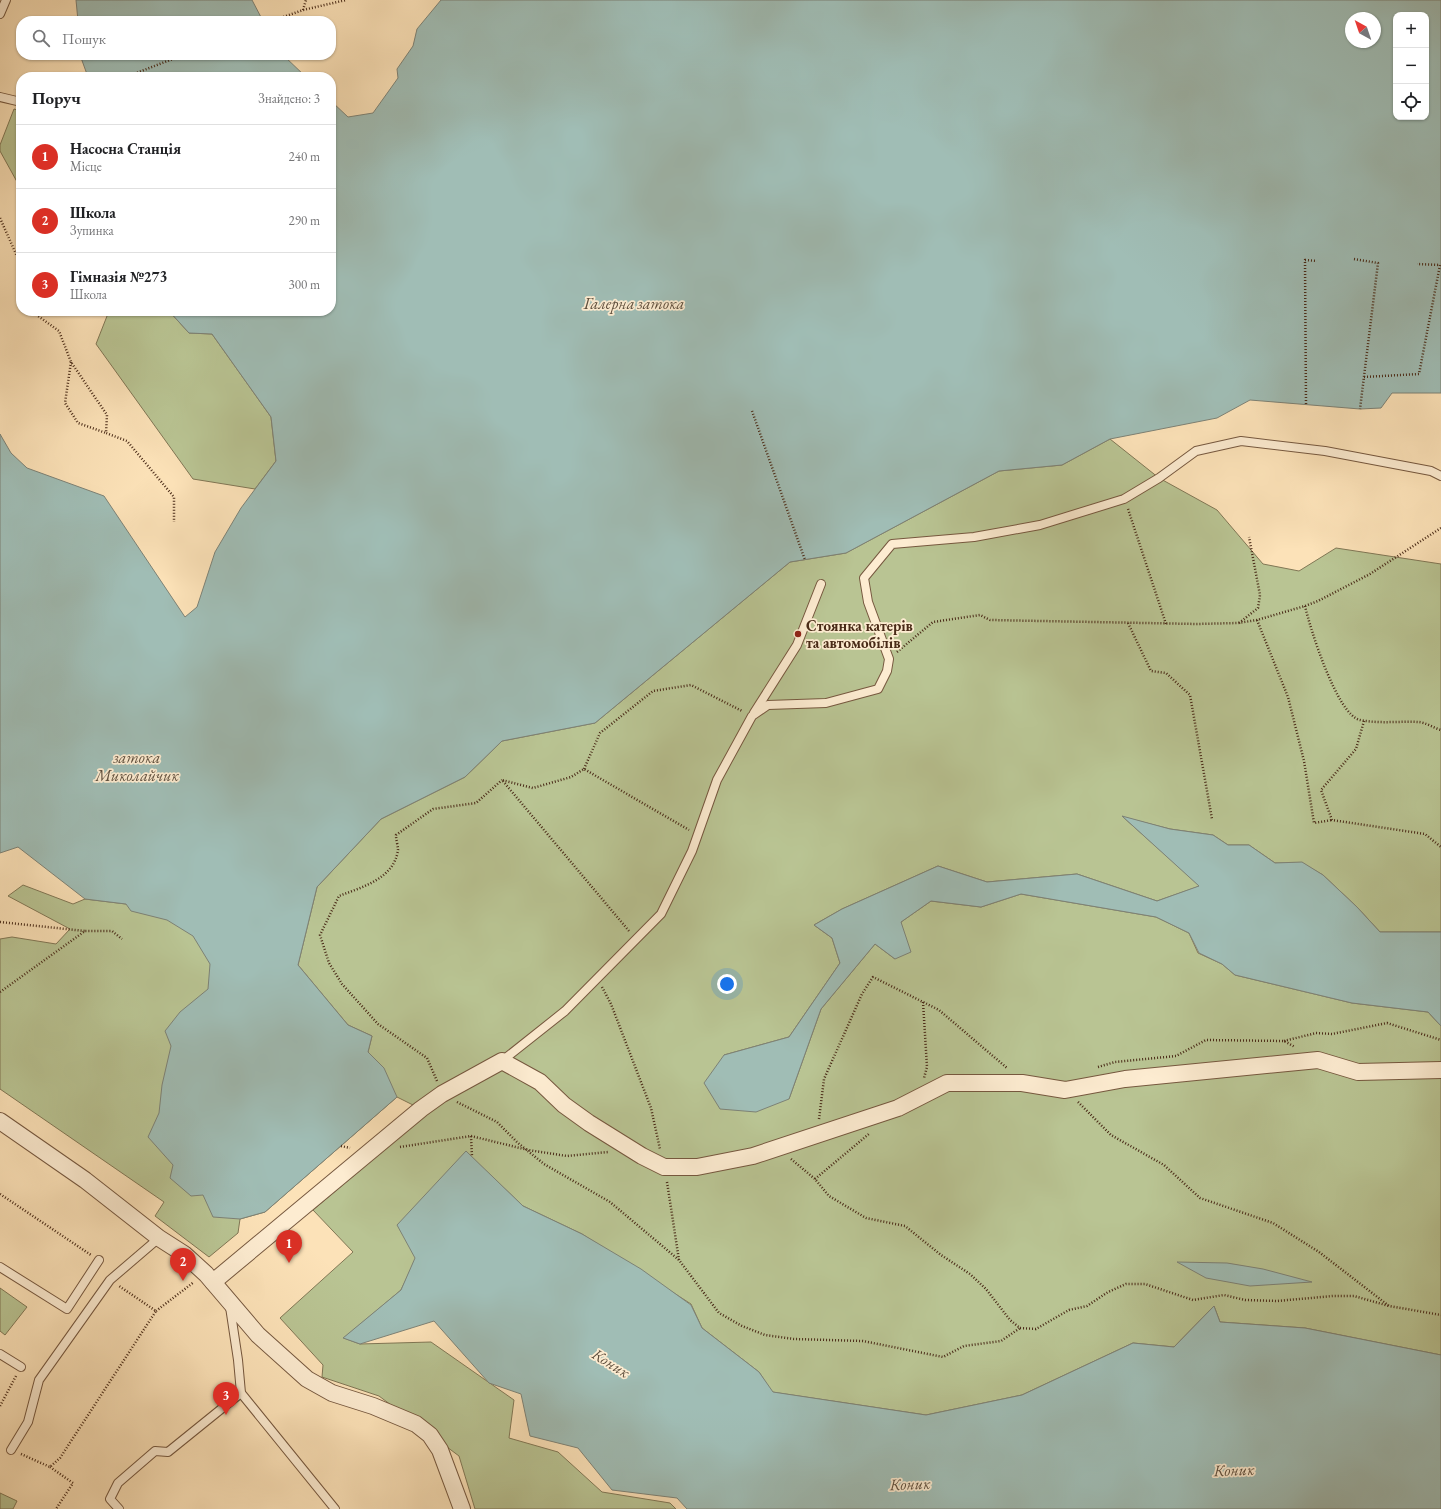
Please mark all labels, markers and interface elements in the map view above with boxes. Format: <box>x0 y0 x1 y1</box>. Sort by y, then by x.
north arrow <box>1345 12 1381 48</box>
map controls <box>1393 12 1429 120</box>
button: + <box>1393 12 1429 48</box>
search box <box>16 16 336 60</box>
icon: search <box>30 27 52 49</box>
text: Пошук <box>62 29 106 48</box>
button: − <box>1393 48 1429 84</box>
button: locate <box>1393 84 1429 120</box>
text: Поруч <box>32 87 81 109</box>
text: Знайдено: 3 <box>258 90 320 107</box>
text: Насосна Станція <box>70 139 181 158</box>
text: 1 <box>42 148 48 165</box>
text: 240 m <box>289 148 320 165</box>
text: Місце <box>70 158 102 175</box>
text: Школа <box>70 203 116 222</box>
text: 2 <box>42 212 48 229</box>
text: 290 m <box>289 212 320 229</box>
text: Зупинка <box>70 222 114 239</box>
text: Гімназія №273 <box>70 267 167 286</box>
text: 3 <box>42 276 48 293</box>
text: 300 m <box>289 276 320 293</box>
text: Школа <box>70 286 107 303</box>
water label: Галерна затока <box>583 293 684 314</box>
place label: Стоянка катерів та автомобілів <box>806 616 913 652</box>
marker: Стоянка катерів та автомобілів <box>793 629 803 639</box>
water label: затока Миколайчик <box>94 747 179 786</box>
your location <box>717 974 737 994</box>
pin: 1 <box>276 1230 302 1263</box>
pin: 2 <box>170 1248 196 1281</box>
water label: Коник <box>587 1343 634 1383</box>
pin: 3 <box>213 1382 239 1415</box>
water label: Коник <box>1212 1459 1255 1481</box>
water label: Коник <box>888 1473 931 1495</box>

